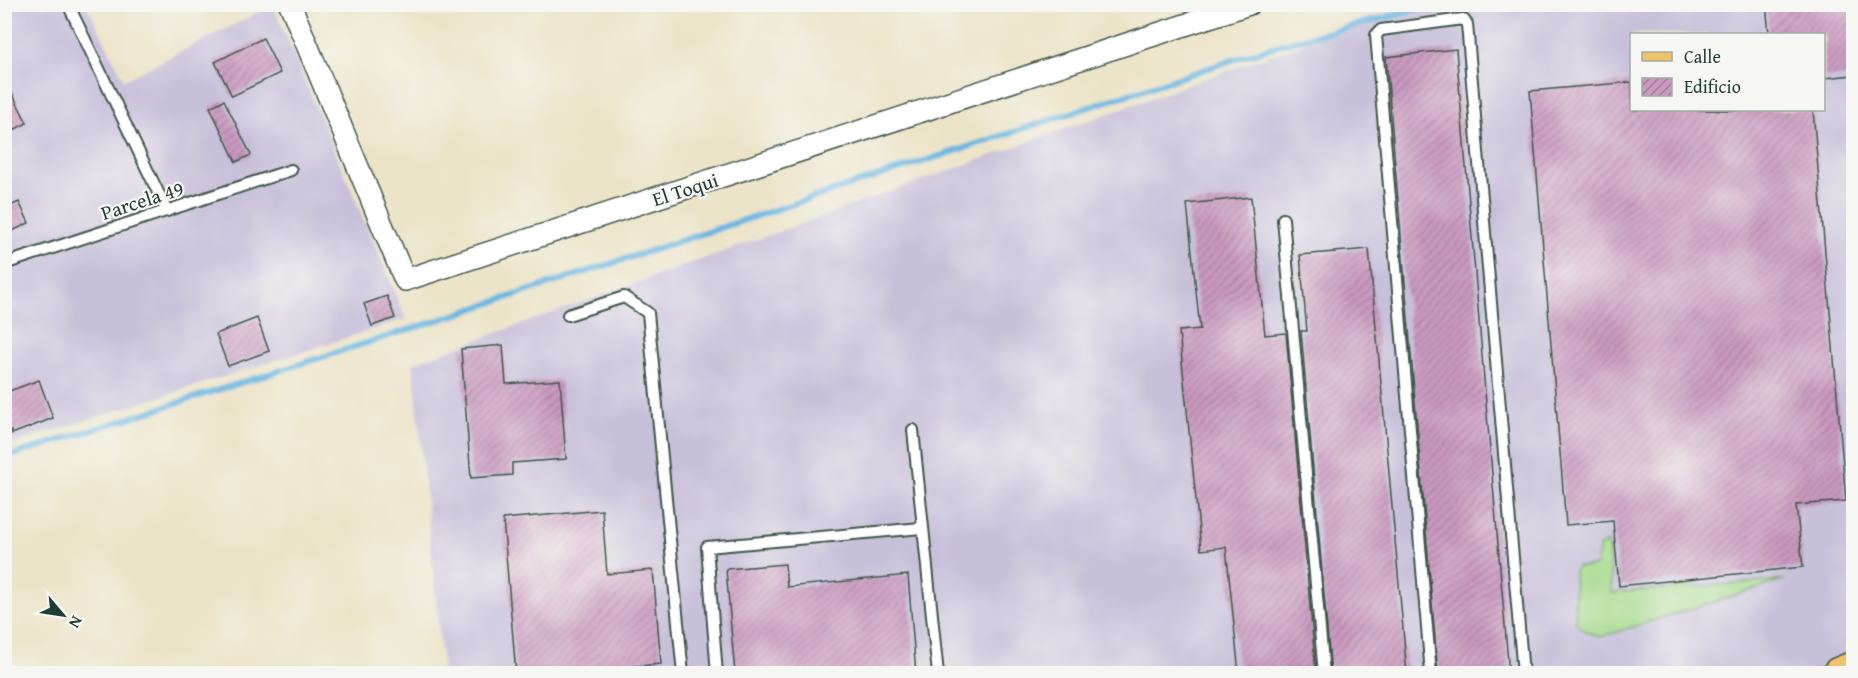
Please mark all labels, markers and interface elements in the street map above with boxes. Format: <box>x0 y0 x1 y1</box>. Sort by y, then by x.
legend <box>1630 33 1825 111</box>
text: Calle <box>1684 43 1721 70</box>
text: Edificio <box>1684 73 1741 100</box>
street label: El Toqui <box>648 165 722 213</box>
street label: Parcela 49 <box>97 173 187 227</box>
north arrow <box>33 585 93 645</box>
text: N <box>63 612 89 633</box>

